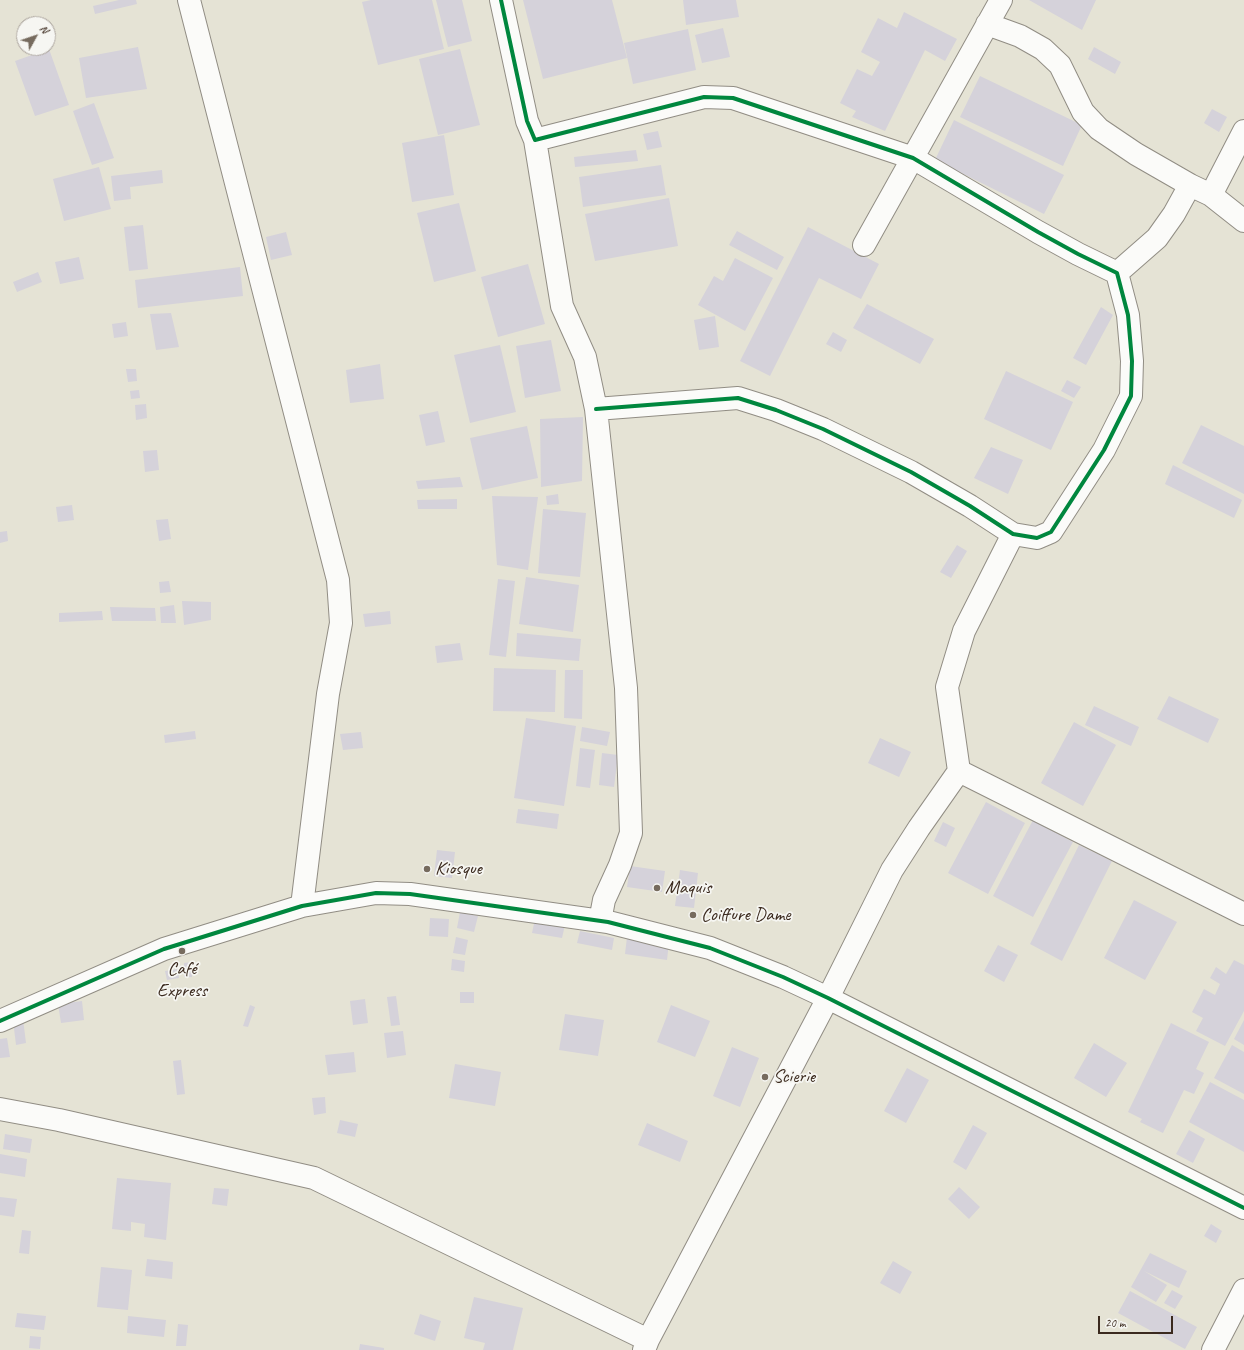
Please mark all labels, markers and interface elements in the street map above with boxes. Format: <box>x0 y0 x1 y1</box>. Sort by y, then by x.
north arrow <box>16 16 56 56</box>
text: N <box>37 22 52 36</box>
place label: Kiosque <box>435 858 482 880</box>
marker: Kiosque <box>422 864 432 874</box>
place label: Maquis <box>665 877 711 899</box>
marker: Maquis <box>652 883 662 893</box>
place label: Coiffure Dame <box>701 904 790 926</box>
marker: Coiffure Dame <box>688 910 698 920</box>
marker: Café Express <box>177 946 187 956</box>
place label: Café Express <box>157 958 207 1002</box>
place label: Scierie <box>773 1066 815 1088</box>
marker: Scierie <box>760 1072 770 1082</box>
scale bar <box>1100 1308 1175 1334</box>
text: 20 m <box>1105 1315 1125 1331</box>

